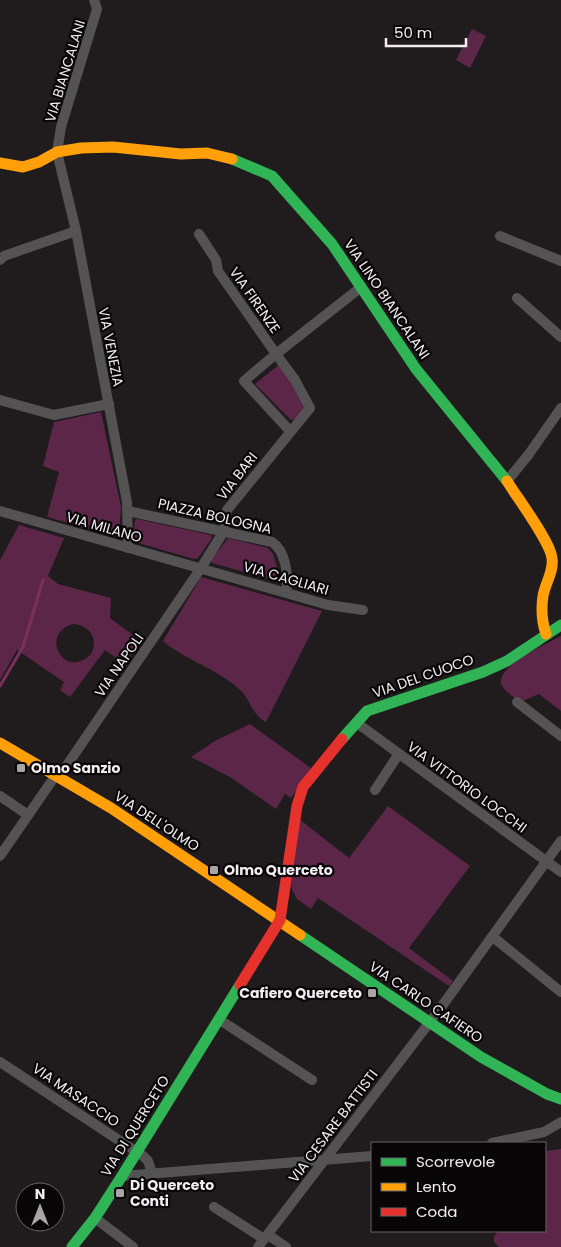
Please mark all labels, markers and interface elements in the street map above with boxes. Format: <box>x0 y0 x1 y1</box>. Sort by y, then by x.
scale bar <box>386 15 466 47</box>
street label: VIA BIANCALANI <box>40 17 90 125</box>
text: 50 m <box>394 22 432 43</box>
street label: VIA LINO BIANCALANI <box>339 235 435 363</box>
street label: VIA FIRENZE <box>225 263 285 337</box>
street label: VIA VENEZIA <box>94 306 128 388</box>
street label: VIA BARI <box>212 448 262 504</box>
street label: PIAZZA BOLOGNA <box>156 493 274 539</box>
street label: VIA MILANO <box>64 507 144 547</box>
street label: VIA CAGLIARI <box>241 556 331 600</box>
street label: VIA NAPOLI <box>90 629 148 701</box>
street label: VIA DEL CUOCO <box>370 649 476 703</box>
street label: VIA VITTORIO LOCCHI <box>403 737 531 837</box>
place label: Olmo Sanzio <box>31 758 120 778</box>
marker: Olmo Sanzio <box>15 762 27 774</box>
street label: VIA DELL'OLMO <box>111 786 203 856</box>
place label: Olmo Querceto <box>224 860 333 880</box>
marker: Olmo Querceto <box>208 864 220 876</box>
street label: VIA CARLO CAFIERO <box>365 957 487 1047</box>
place label: Cafiero Querceto <box>239 983 362 1003</box>
marker: Cafiero Querceto <box>366 987 378 999</box>
street label: VIA MASACCIO <box>28 1058 124 1132</box>
street label: VIA CESARE BATTISTI <box>284 1065 382 1187</box>
street label: VIA DI QUERCETO <box>96 1072 174 1180</box>
legend <box>371 1142 546 1232</box>
text: Scorrevole <box>416 1151 495 1172</box>
place label: Di Querceto Conti <box>130 1175 214 1211</box>
text: Lento <box>416 1176 456 1197</box>
north arrow <box>15 1182 65 1232</box>
text: N <box>35 1184 45 1204</box>
marker: Di Querceto Conti <box>114 1187 126 1199</box>
text: Coda <box>416 1201 457 1222</box>

